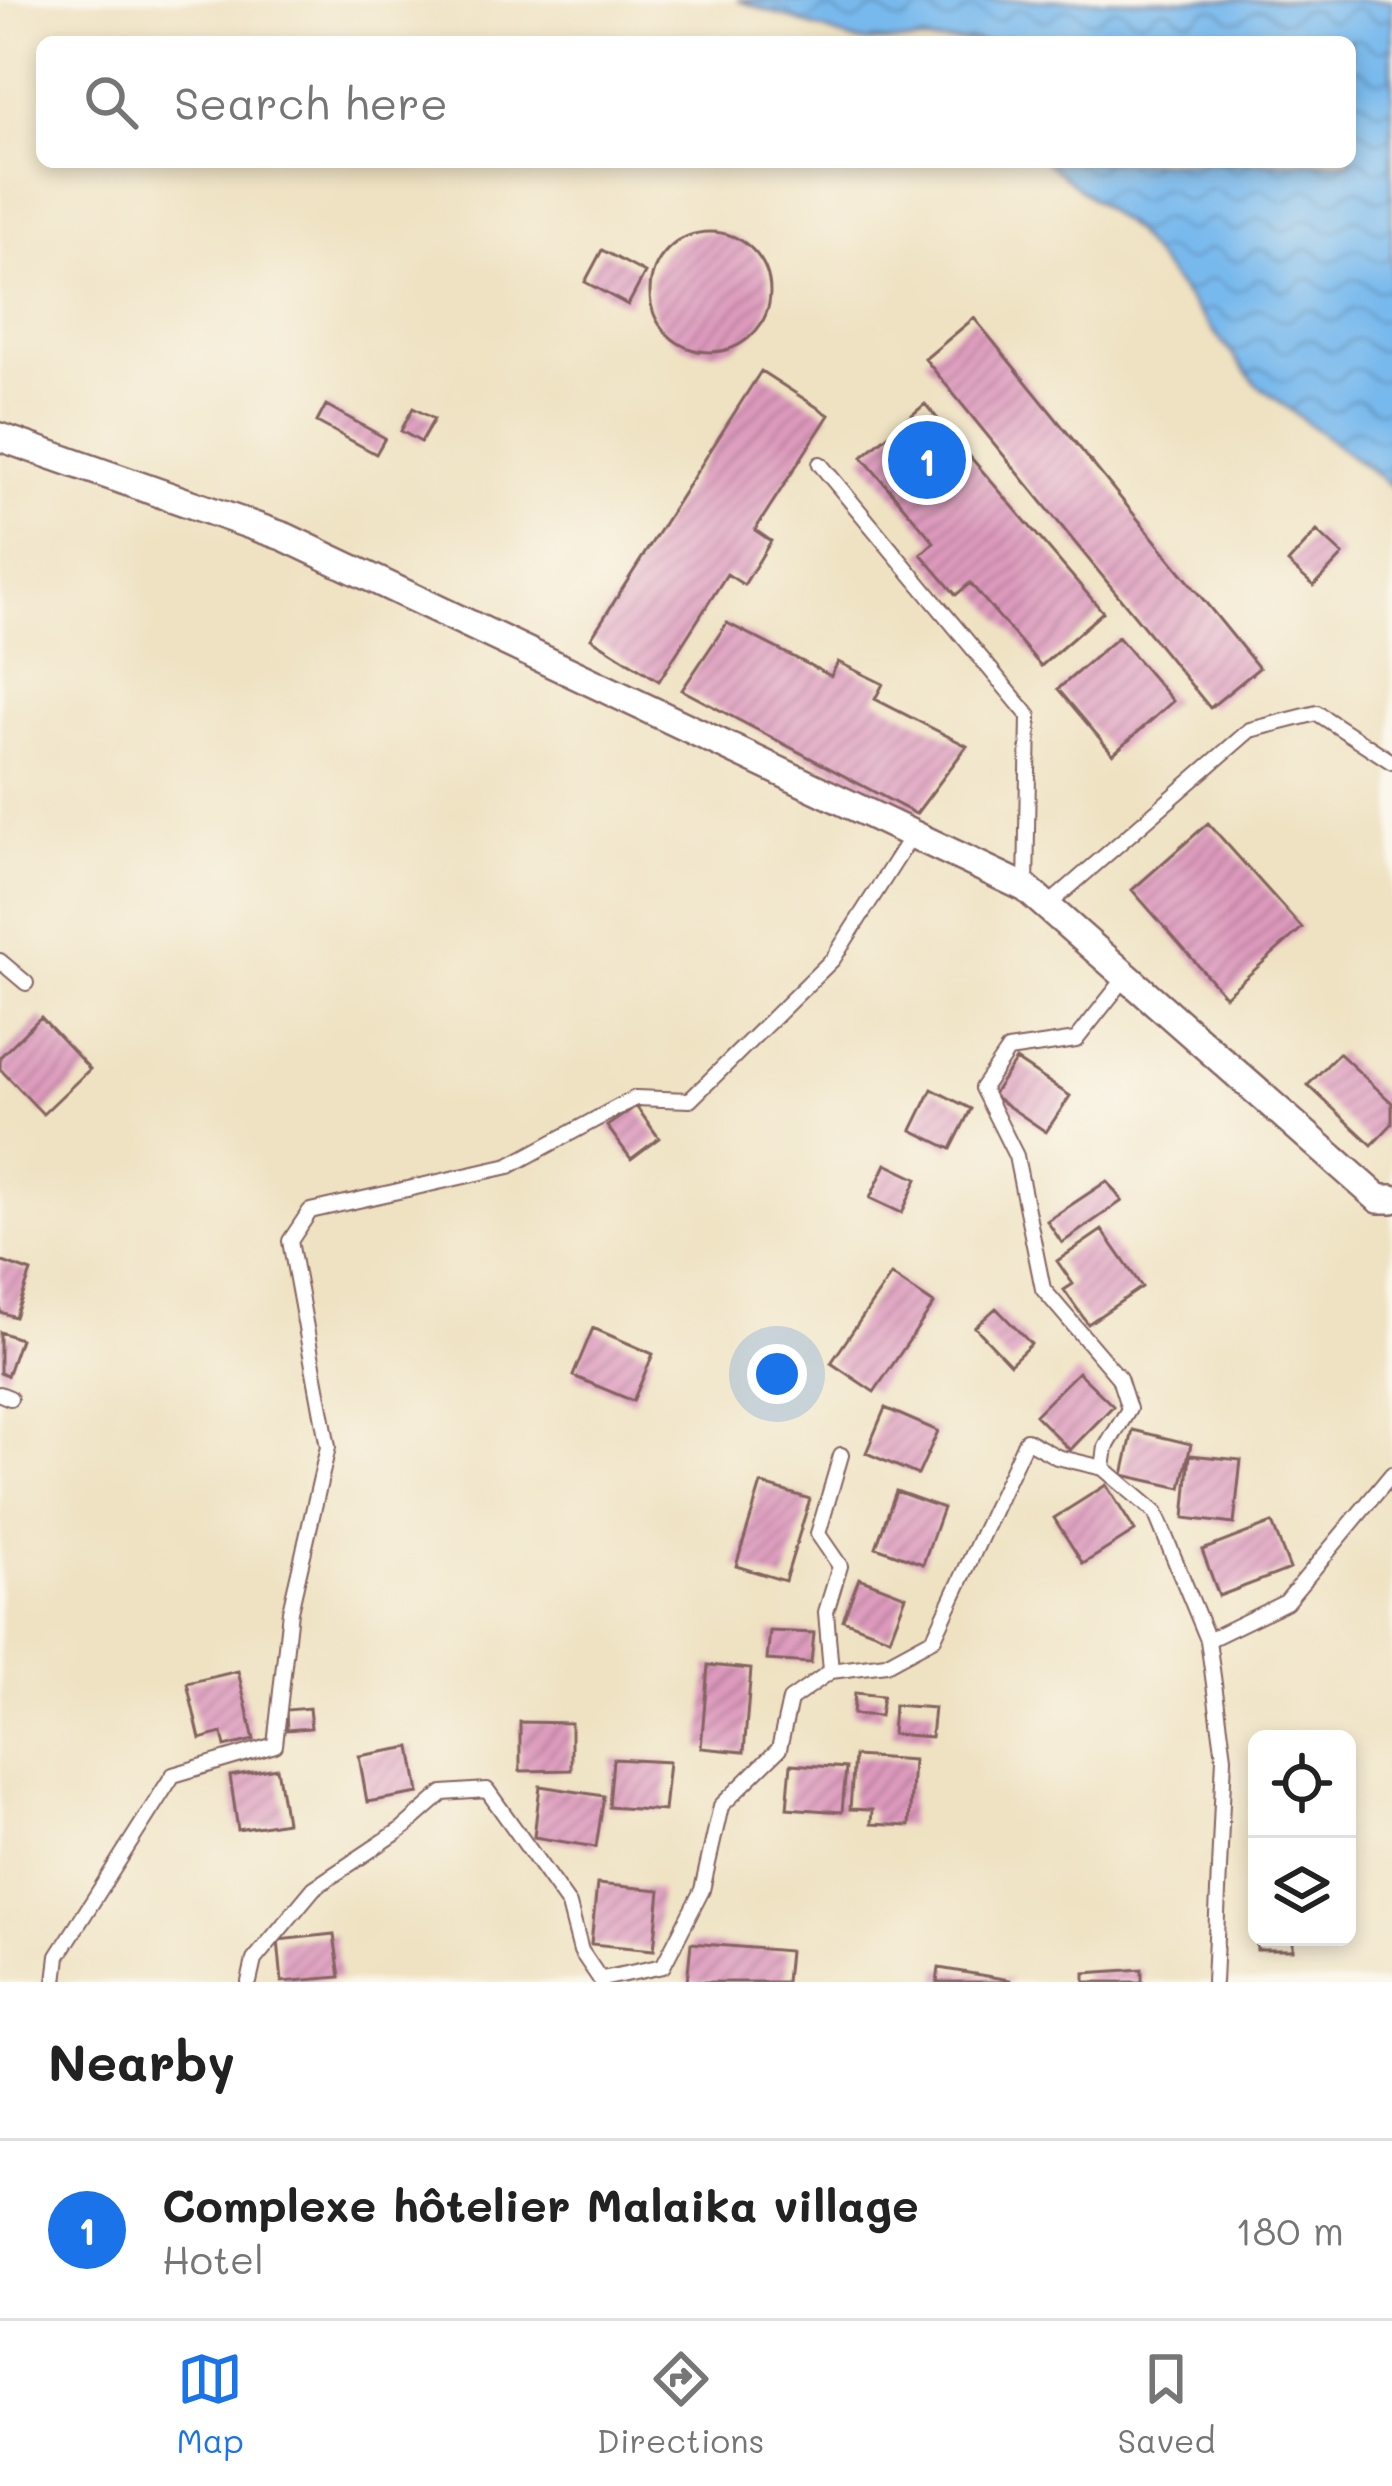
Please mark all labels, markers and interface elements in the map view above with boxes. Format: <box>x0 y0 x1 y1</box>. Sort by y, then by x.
search box <box>36 36 1356 168</box>
icon: search <box>78 69 144 135</box>
text: Search here <box>174 73 448 131</box>
pin: 1 <box>888 415 966 505</box>
your location <box>747 1344 807 1404</box>
map controls <box>1248 1730 1356 1946</box>
button: locate <box>1248 1730 1356 1838</box>
button: layers <box>1248 1838 1356 1946</box>
text: Nearby <box>48 2027 235 2094</box>
text: Complexe hôtelier Malaika village <box>162 2175 919 2233</box>
text: 1 <box>78 2204 96 2255</box>
text: 180 m <box>1235 2204 1344 2255</box>
text: Hotel <box>162 2233 264 2284</box>
tab: Map <box>177 2346 244 2461</box>
tab: Directions <box>597 2346 764 2461</box>
tab: Saved <box>1118 2346 1215 2461</box>

